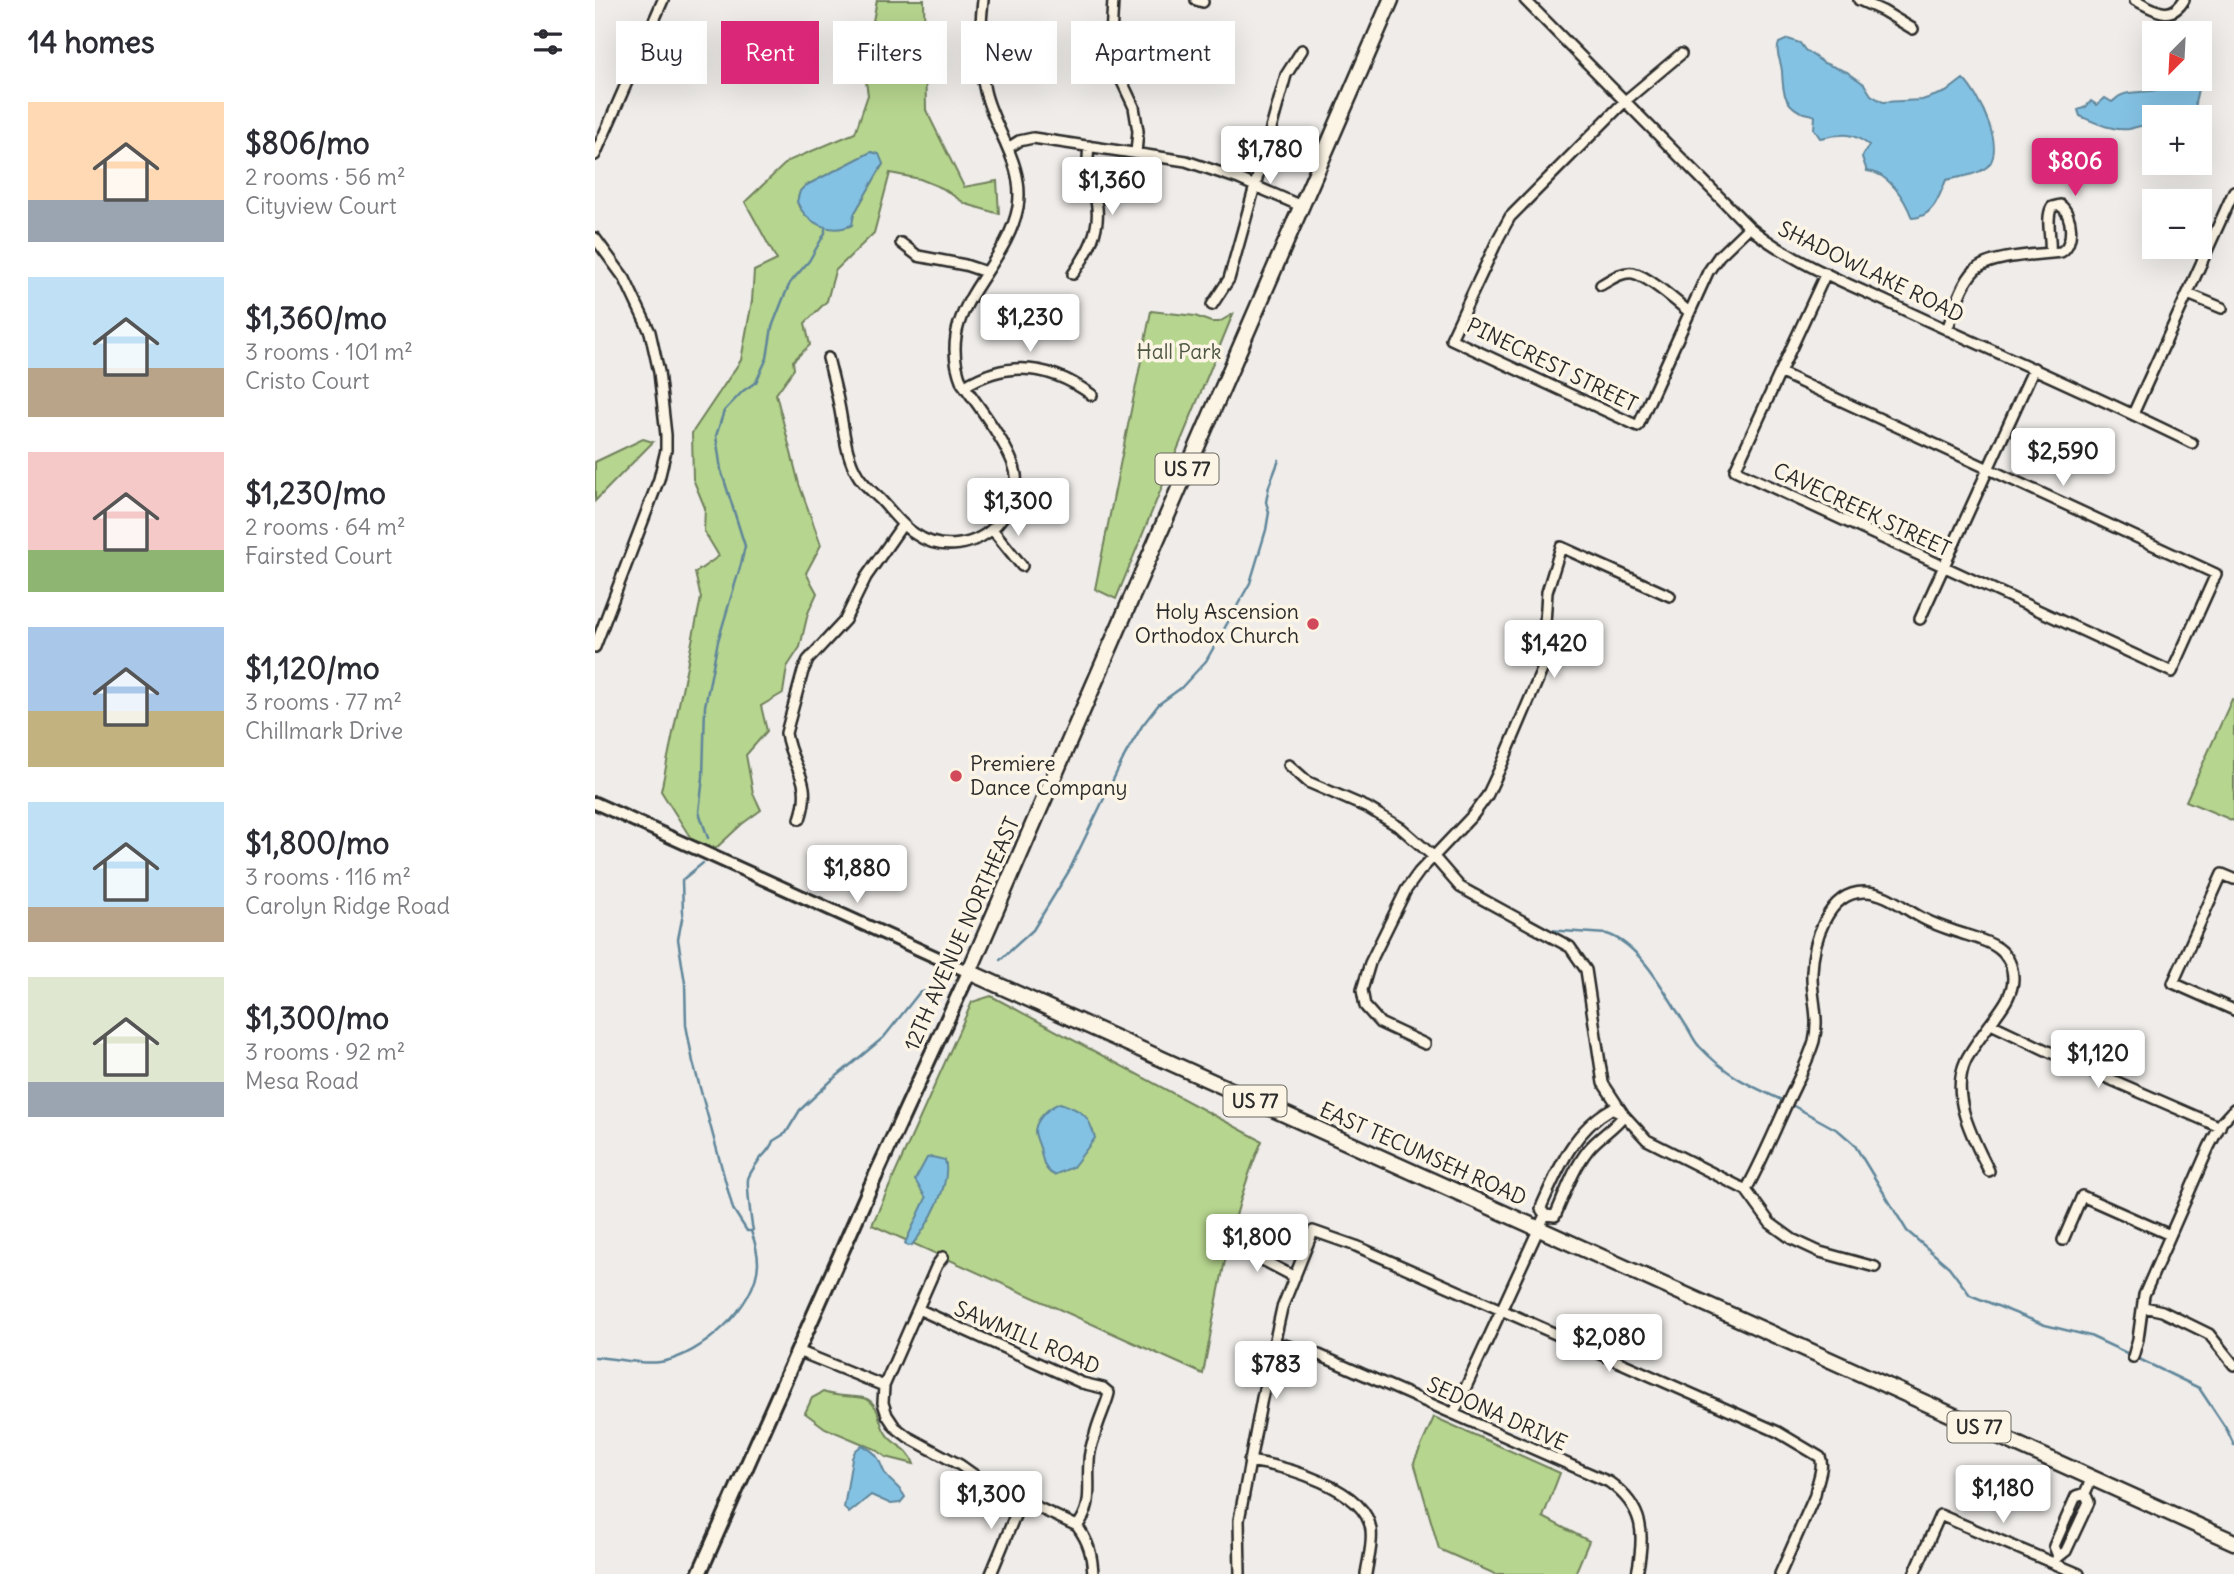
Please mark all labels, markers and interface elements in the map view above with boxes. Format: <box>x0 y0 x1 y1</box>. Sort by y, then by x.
chip: Buy <box>616 21 707 84</box>
chip: Rent <box>721 21 819 84</box>
chip: Filters <box>833 21 947 84</box>
chip: New <box>961 21 1057 84</box>
chip: Apartment <box>1071 21 1235 84</box>
north arrow <box>2142 21 2212 91</box>
map controls <box>2142 21 2212 259</box>
text: 14 homes <box>28 23 155 61</box>
icon: filters <box>529 23 567 61</box>
button: + <box>2142 105 2212 175</box>
text: $806/mo <box>245 124 370 162</box>
pin: $1,780 <box>1213 127 1327 186</box>
icon: home <box>84 130 168 214</box>
text: $1,780 <box>1237 134 1303 163</box>
pin: $806 <box>2034 138 2116 198</box>
text: $806 <box>2048 146 2102 175</box>
pin: $1,360 <box>1055 158 1169 217</box>
text: 2 rooms · 56 m² <box>245 162 406 191</box>
text: $1,360 <box>1078 165 1146 194</box>
button: − <box>2142 189 2212 259</box>
text: Cityview Court <box>245 191 397 220</box>
street label: SHADOWLAKE ROAD <box>1774 215 1969 328</box>
pin: $1,230 <box>973 294 1087 354</box>
text: $1,360/mo <box>245 299 387 337</box>
text: $1,230 <box>996 302 1064 331</box>
icon: home <box>84 305 168 389</box>
street label: PINECREST STREET <box>1462 311 1642 418</box>
text: 3 rooms · 101 m² <box>245 337 413 366</box>
park label: Hall Park <box>1137 338 1221 365</box>
text: Cristo Court <box>245 366 370 395</box>
pin: $2,590 <box>2006 428 2120 488</box>
text: $2,590 <box>2027 436 2099 465</box>
road number: US 77 <box>1155 454 1219 484</box>
street label: CAVECREEK STREET <box>1769 457 1955 563</box>
text: $1,230/mo <box>245 474 386 512</box>
pin: $1,300 <box>961 478 1075 538</box>
icon: home <box>84 480 168 564</box>
text: $1,300 <box>983 486 1053 515</box>
text: 2 rooms · 64 m² <box>245 512 406 541</box>
text: Fairsted Court <box>245 541 392 570</box>
place label: Holy Ascension Orthodox Church <box>1135 598 1299 649</box>
marker: Holy Ascension Orthodox Church <box>1305 616 1321 632</box>
pin: $1,420 <box>1497 620 1611 680</box>
text: $1,420 <box>1521 628 1587 657</box>
text: $1,120/mo <box>245 649 380 687</box>
icon: home <box>84 655 168 739</box>
text: 3 rooms · 77 m² <box>245 687 402 716</box>
text: Chillmark Drive <box>245 716 403 745</box>
place label: Premiere Dance Company <box>970 750 1127 801</box>
marker: Premiere Dance Company <box>948 768 964 784</box>
street label: 12TH AVENUE NORTHEAST <box>898 813 1025 1055</box>
text: $1,800/mo <box>245 824 389 862</box>
icon: home <box>84 830 168 914</box>
pin: $1,880 <box>800 846 914 905</box>
text: $1,880 <box>823 853 891 882</box>
text: 3 rooms · 116 m² <box>245 862 411 891</box>
text: Carolyn Ridge Road <box>245 891 450 920</box>
text: $1,300/mo <box>245 999 389 1037</box>
icon: home <box>84 1005 168 1089</box>
pin: $1,120 <box>2041 1030 2155 1090</box>
text: 3 rooms · 92 m² <box>245 1037 405 1066</box>
text: $1,120 <box>2067 1038 2129 1067</box>
text: Mesa Road <box>245 1066 359 1095</box>
road number: US 77 <box>1223 1086 1287 1116</box>
street label: EAST TECUMSEH ROAD <box>1316 1096 1531 1211</box>
pin: $1,800 <box>1200 1214 1314 1274</box>
text: $1,800 <box>1222 1222 1292 1251</box>
street label: SAWMILL ROAD <box>950 1295 1104 1380</box>
pin: $2,080 <box>1552 1314 1666 1374</box>
text: $2,080 <box>1572 1322 1646 1351</box>
pin: $783 <box>1235 1342 1317 1401</box>
text: $783 <box>1251 1349 1301 1378</box>
street label: SEDONA DRIVE <box>1423 1370 1572 1457</box>
road number: US 77 <box>1947 1412 2011 1442</box>
pin: $1,180 <box>1946 1466 2060 1525</box>
pin: $1,300 <box>934 1472 1048 1531</box>
text: $1,180 <box>1972 1473 2034 1502</box>
text: $1,300 <box>956 1479 1026 1508</box>

